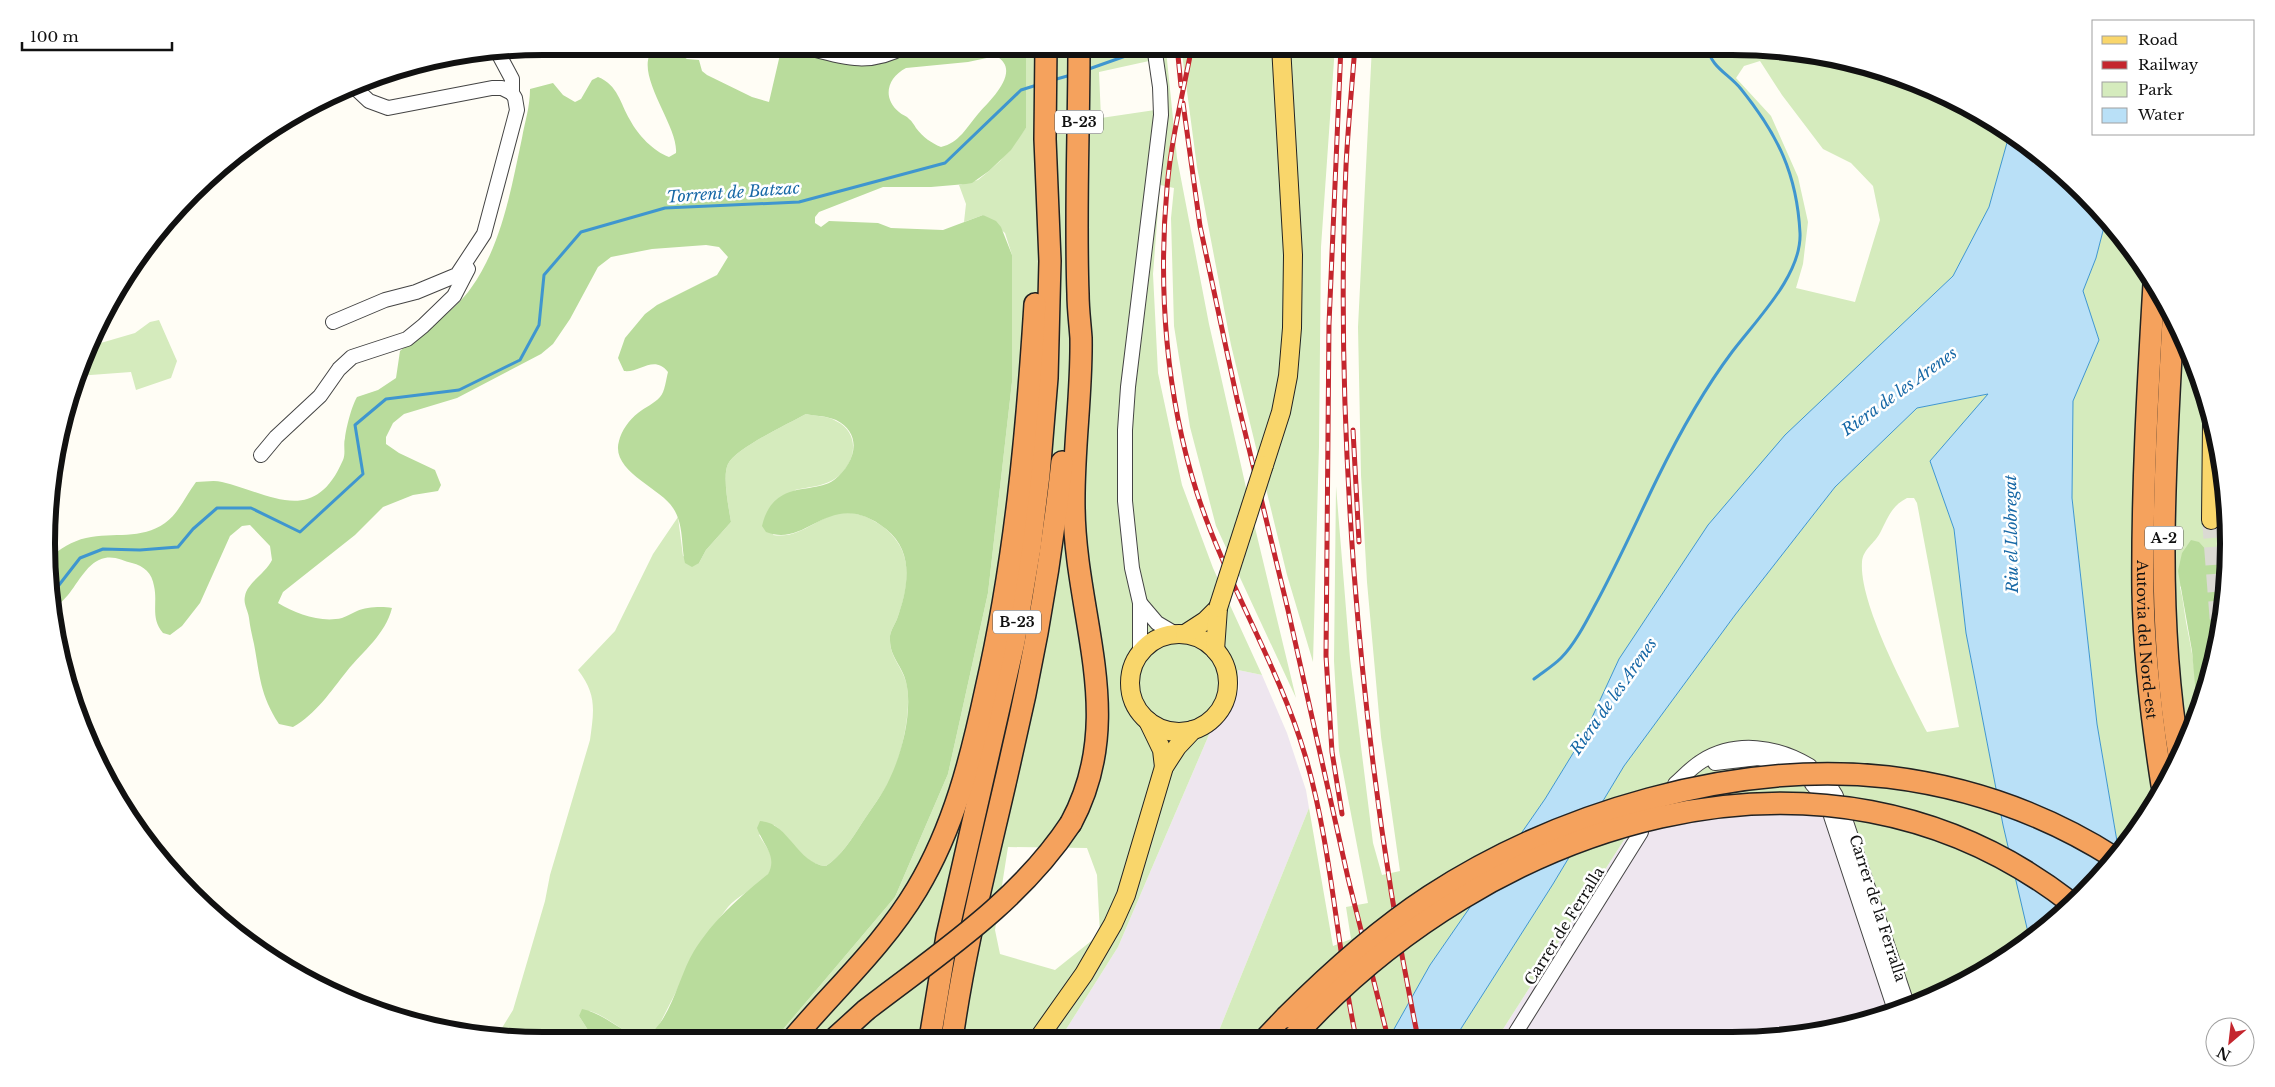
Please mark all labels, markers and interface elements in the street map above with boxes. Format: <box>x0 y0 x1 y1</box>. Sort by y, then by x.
scale bar <box>22 20 172 52</box>
legend <box>2092 20 2255 135</box>
text: 100 m <box>30 27 79 46</box>
text: Road <box>2138 30 2178 49</box>
text: Railway <box>2138 55 2199 74</box>
text: Park <box>2138 80 2174 99</box>
text: Water <box>2137 105 2185 124</box>
road number: B-23 <box>1055 110 1103 134</box>
water label: Torrent de Batzac <box>666 177 800 207</box>
water label: Riera de les Arenes <box>1837 342 1961 440</box>
water label: Riu el Llobregat <box>2000 474 2022 594</box>
road number: A-2 <box>2145 526 2183 550</box>
street label: Autovia del Nord-est <box>2133 559 2162 721</box>
road number: B-23 <box>993 610 1041 634</box>
water label: Riera de les Arenes <box>1565 634 1661 759</box>
street label: Carrer de la Ferralla <box>1845 832 1911 984</box>
street label: Carrer de Ferralla <box>1520 863 1608 989</box>
north arrow <box>2205 1017 2255 1067</box>
text: N <box>2214 1042 2234 1065</box>

